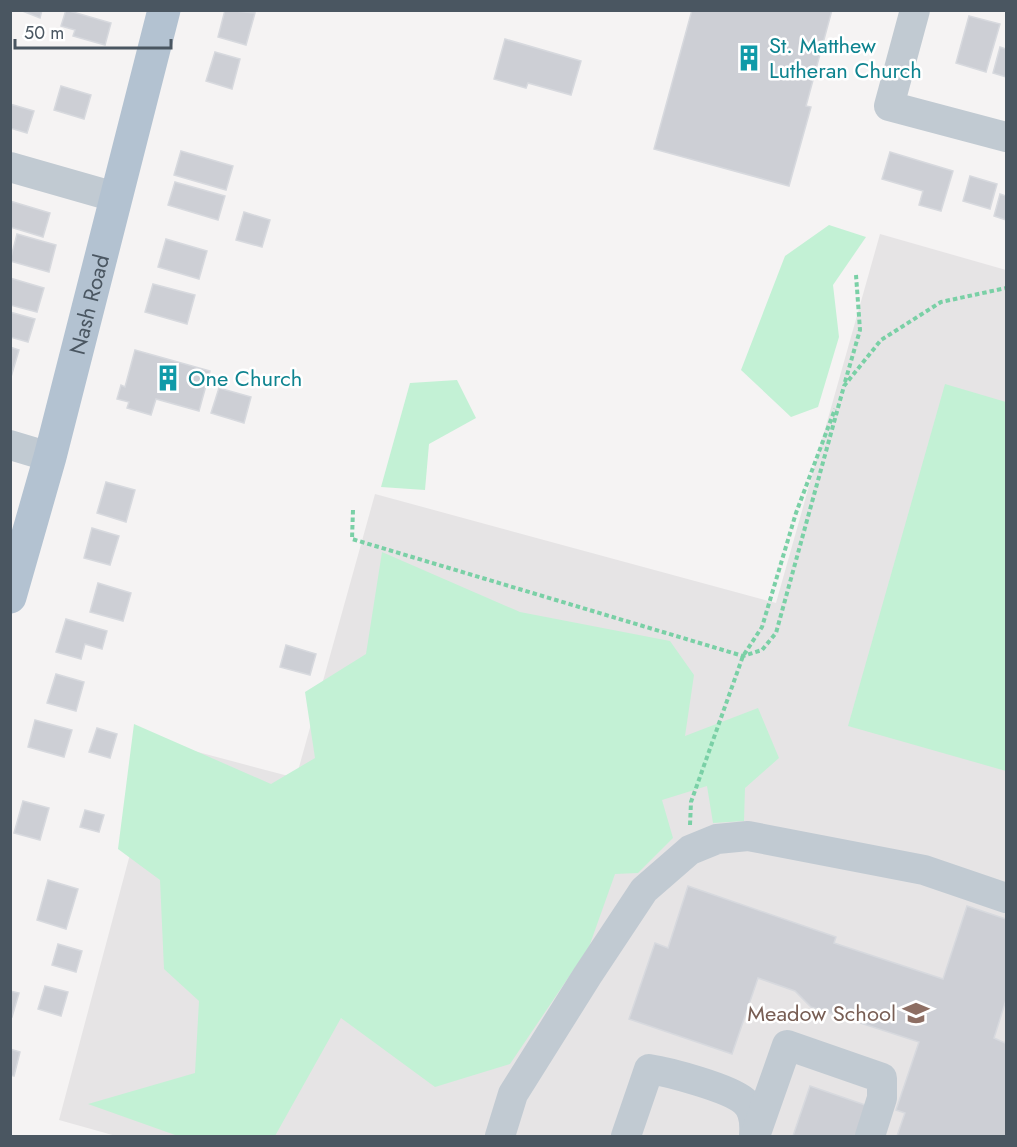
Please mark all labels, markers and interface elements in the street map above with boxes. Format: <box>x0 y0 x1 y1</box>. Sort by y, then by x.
scale bar <box>15 12 171 50</box>
text: 50 m <box>24 20 64 46</box>
place label: St. Matthew Lutheran Church <box>769 29 922 86</box>
building icon: St. Matthew Lutheran Church <box>734 43 764 73</box>
street label: Nash Road <box>61 251 117 358</box>
place label: One Church <box>188 362 302 394</box>
building icon: One Church <box>153 363 183 393</box>
place label: Meadow School <box>747 997 896 1029</box>
school or university icon: Meadow School <box>901 998 931 1028</box>

